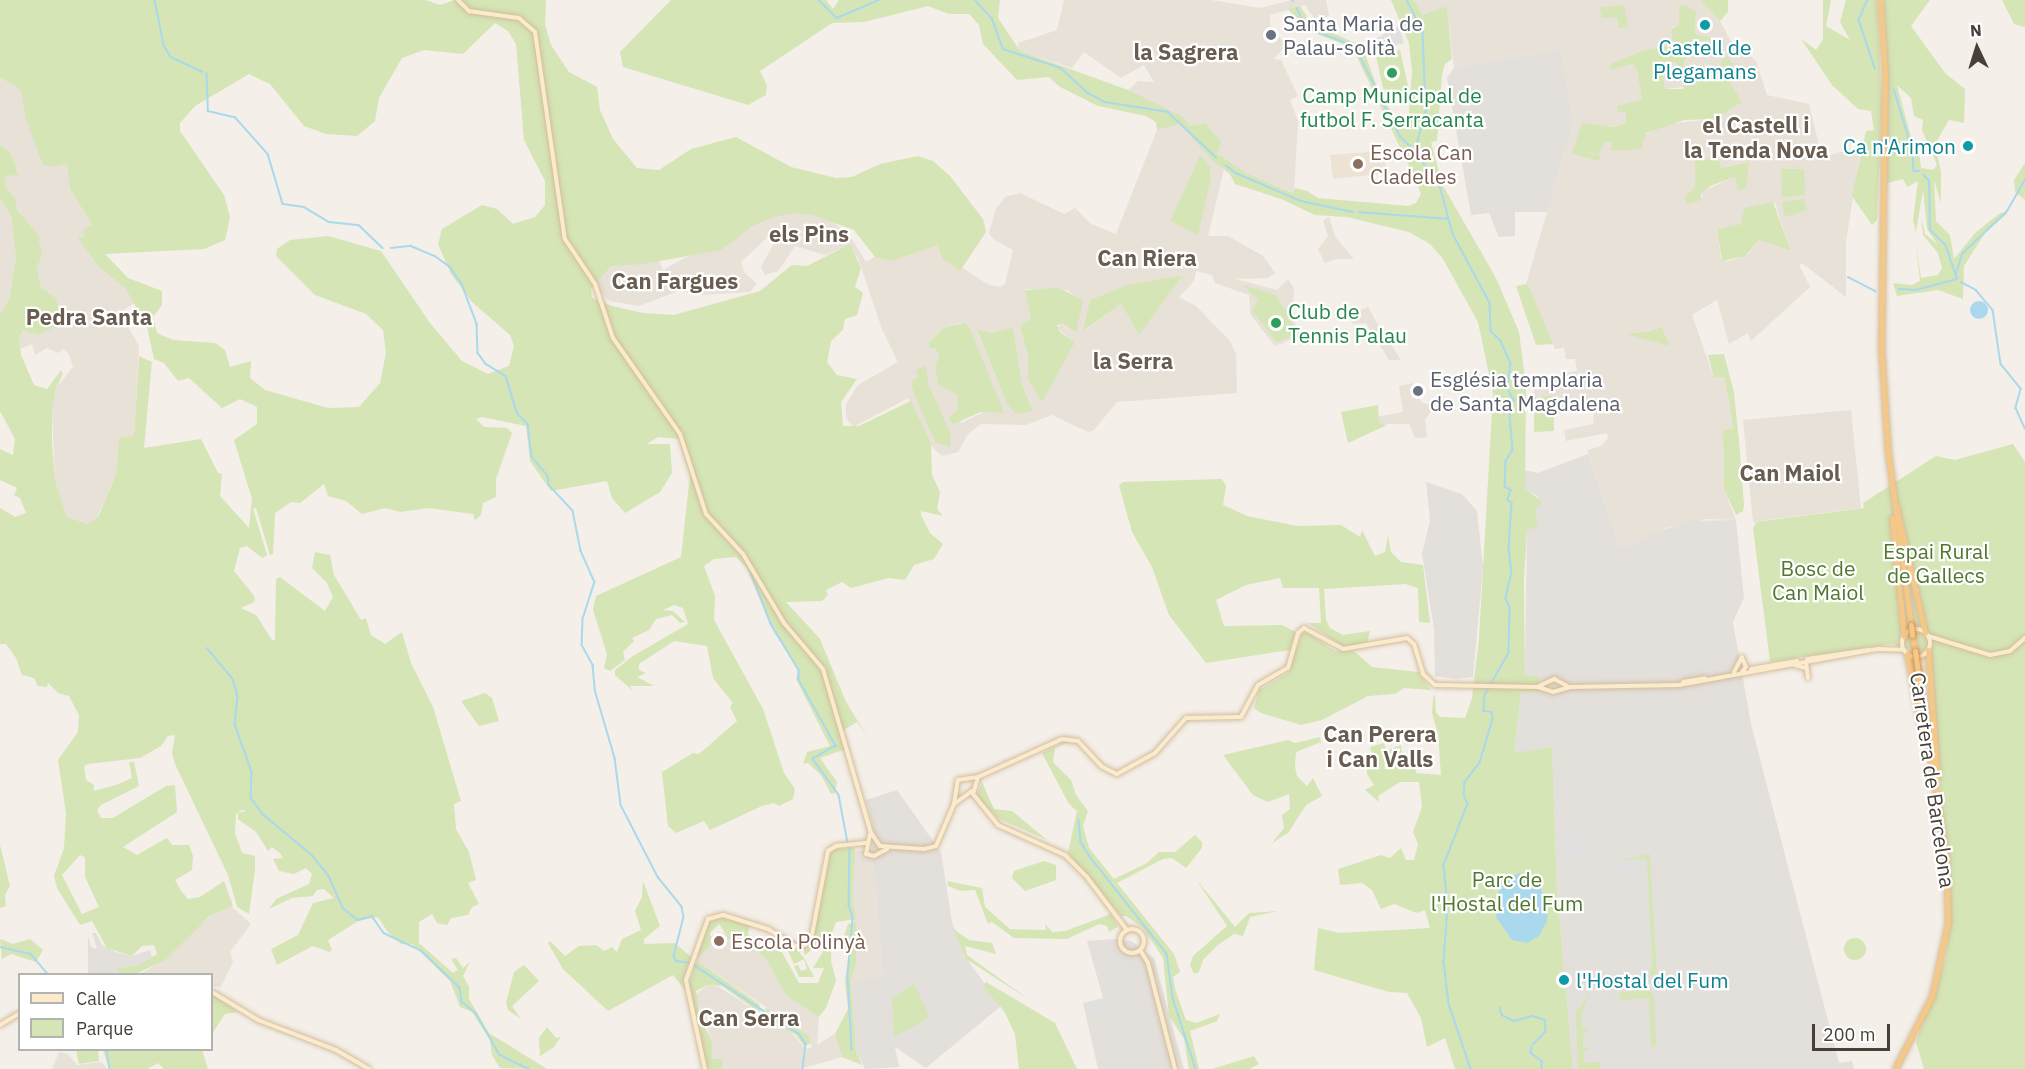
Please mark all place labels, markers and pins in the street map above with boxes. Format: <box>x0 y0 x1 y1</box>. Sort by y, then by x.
place label: Santa Maria de Palau-solità <box>1283 10 1423 60</box>
marker: Castell de Plegamans <box>1698 18 1712 32</box>
marker: Santa Maria de Palau-solità <box>1264 28 1278 42</box>
place label: Castell de Plegamans <box>1653 34 1757 84</box>
marker: Camp Municipal de futbol F. Serracanta <box>1385 66 1399 80</box>
place label: Camp Municipal de futbol F. Serracanta <box>1300 82 1484 132</box>
place label: Ca n'Arimon <box>1843 133 1956 159</box>
place label: Escola Can Cladelles <box>1370 139 1473 189</box>
marker: Ca n'Arimon <box>1961 139 1975 153</box>
marker: Escola Can Cladelles <box>1351 157 1365 171</box>
place label: Club de Tennis Palau <box>1288 298 1407 348</box>
marker: Club de Tennis Palau <box>1269 316 1283 330</box>
place label: Església templaria de Santa Magdalena <box>1430 366 1621 416</box>
marker: Església templaria de Santa Magdalena <box>1411 384 1425 398</box>
place label: Escola Polinyà <box>731 928 866 954</box>
marker: Escola Polinyà <box>712 934 726 948</box>
place label: l'Hostal del Fum <box>1576 967 1729 993</box>
marker: l'Hostal del Fum <box>1557 973 1571 987</box>

